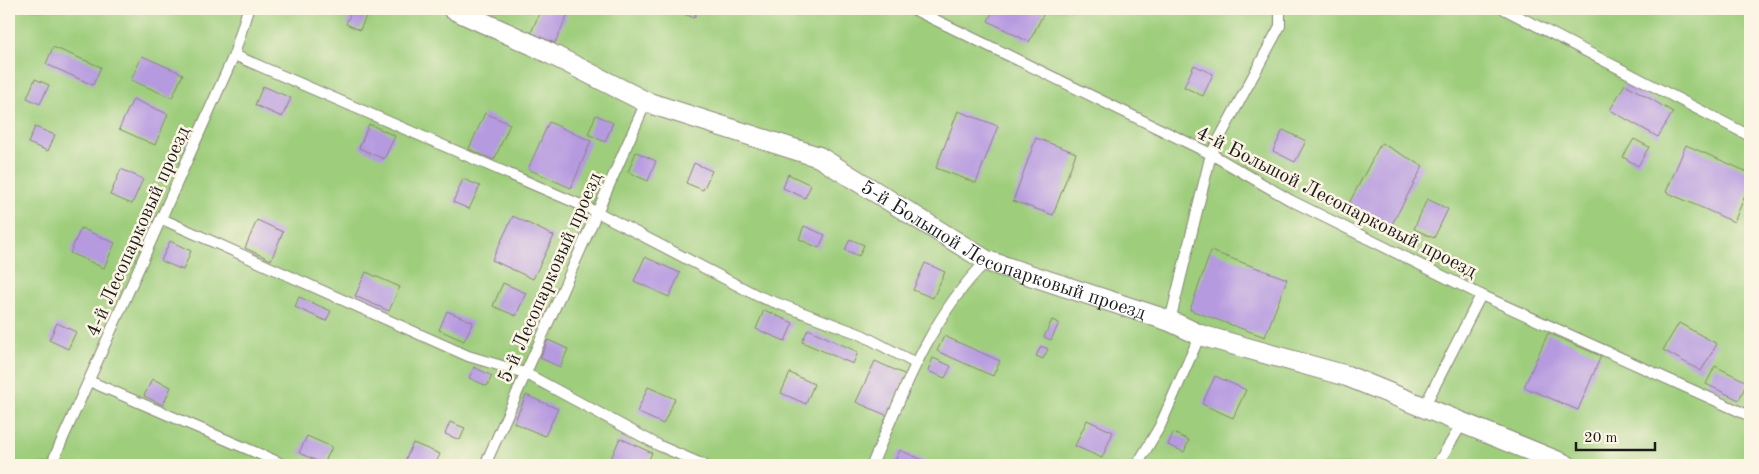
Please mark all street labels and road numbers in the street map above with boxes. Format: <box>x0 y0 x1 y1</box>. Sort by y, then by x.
street label: 4-й Лесопарковый проезд <box>83 123 194 340</box>
street label: 4-й Большой Лесопарковый проезд <box>1193 123 1480 283</box>
street label: 5-й Лесопарковый проезд <box>495 169 606 386</box>
street label: 5-й Большой Лесопарковый проезд <box>857 178 1148 324</box>

